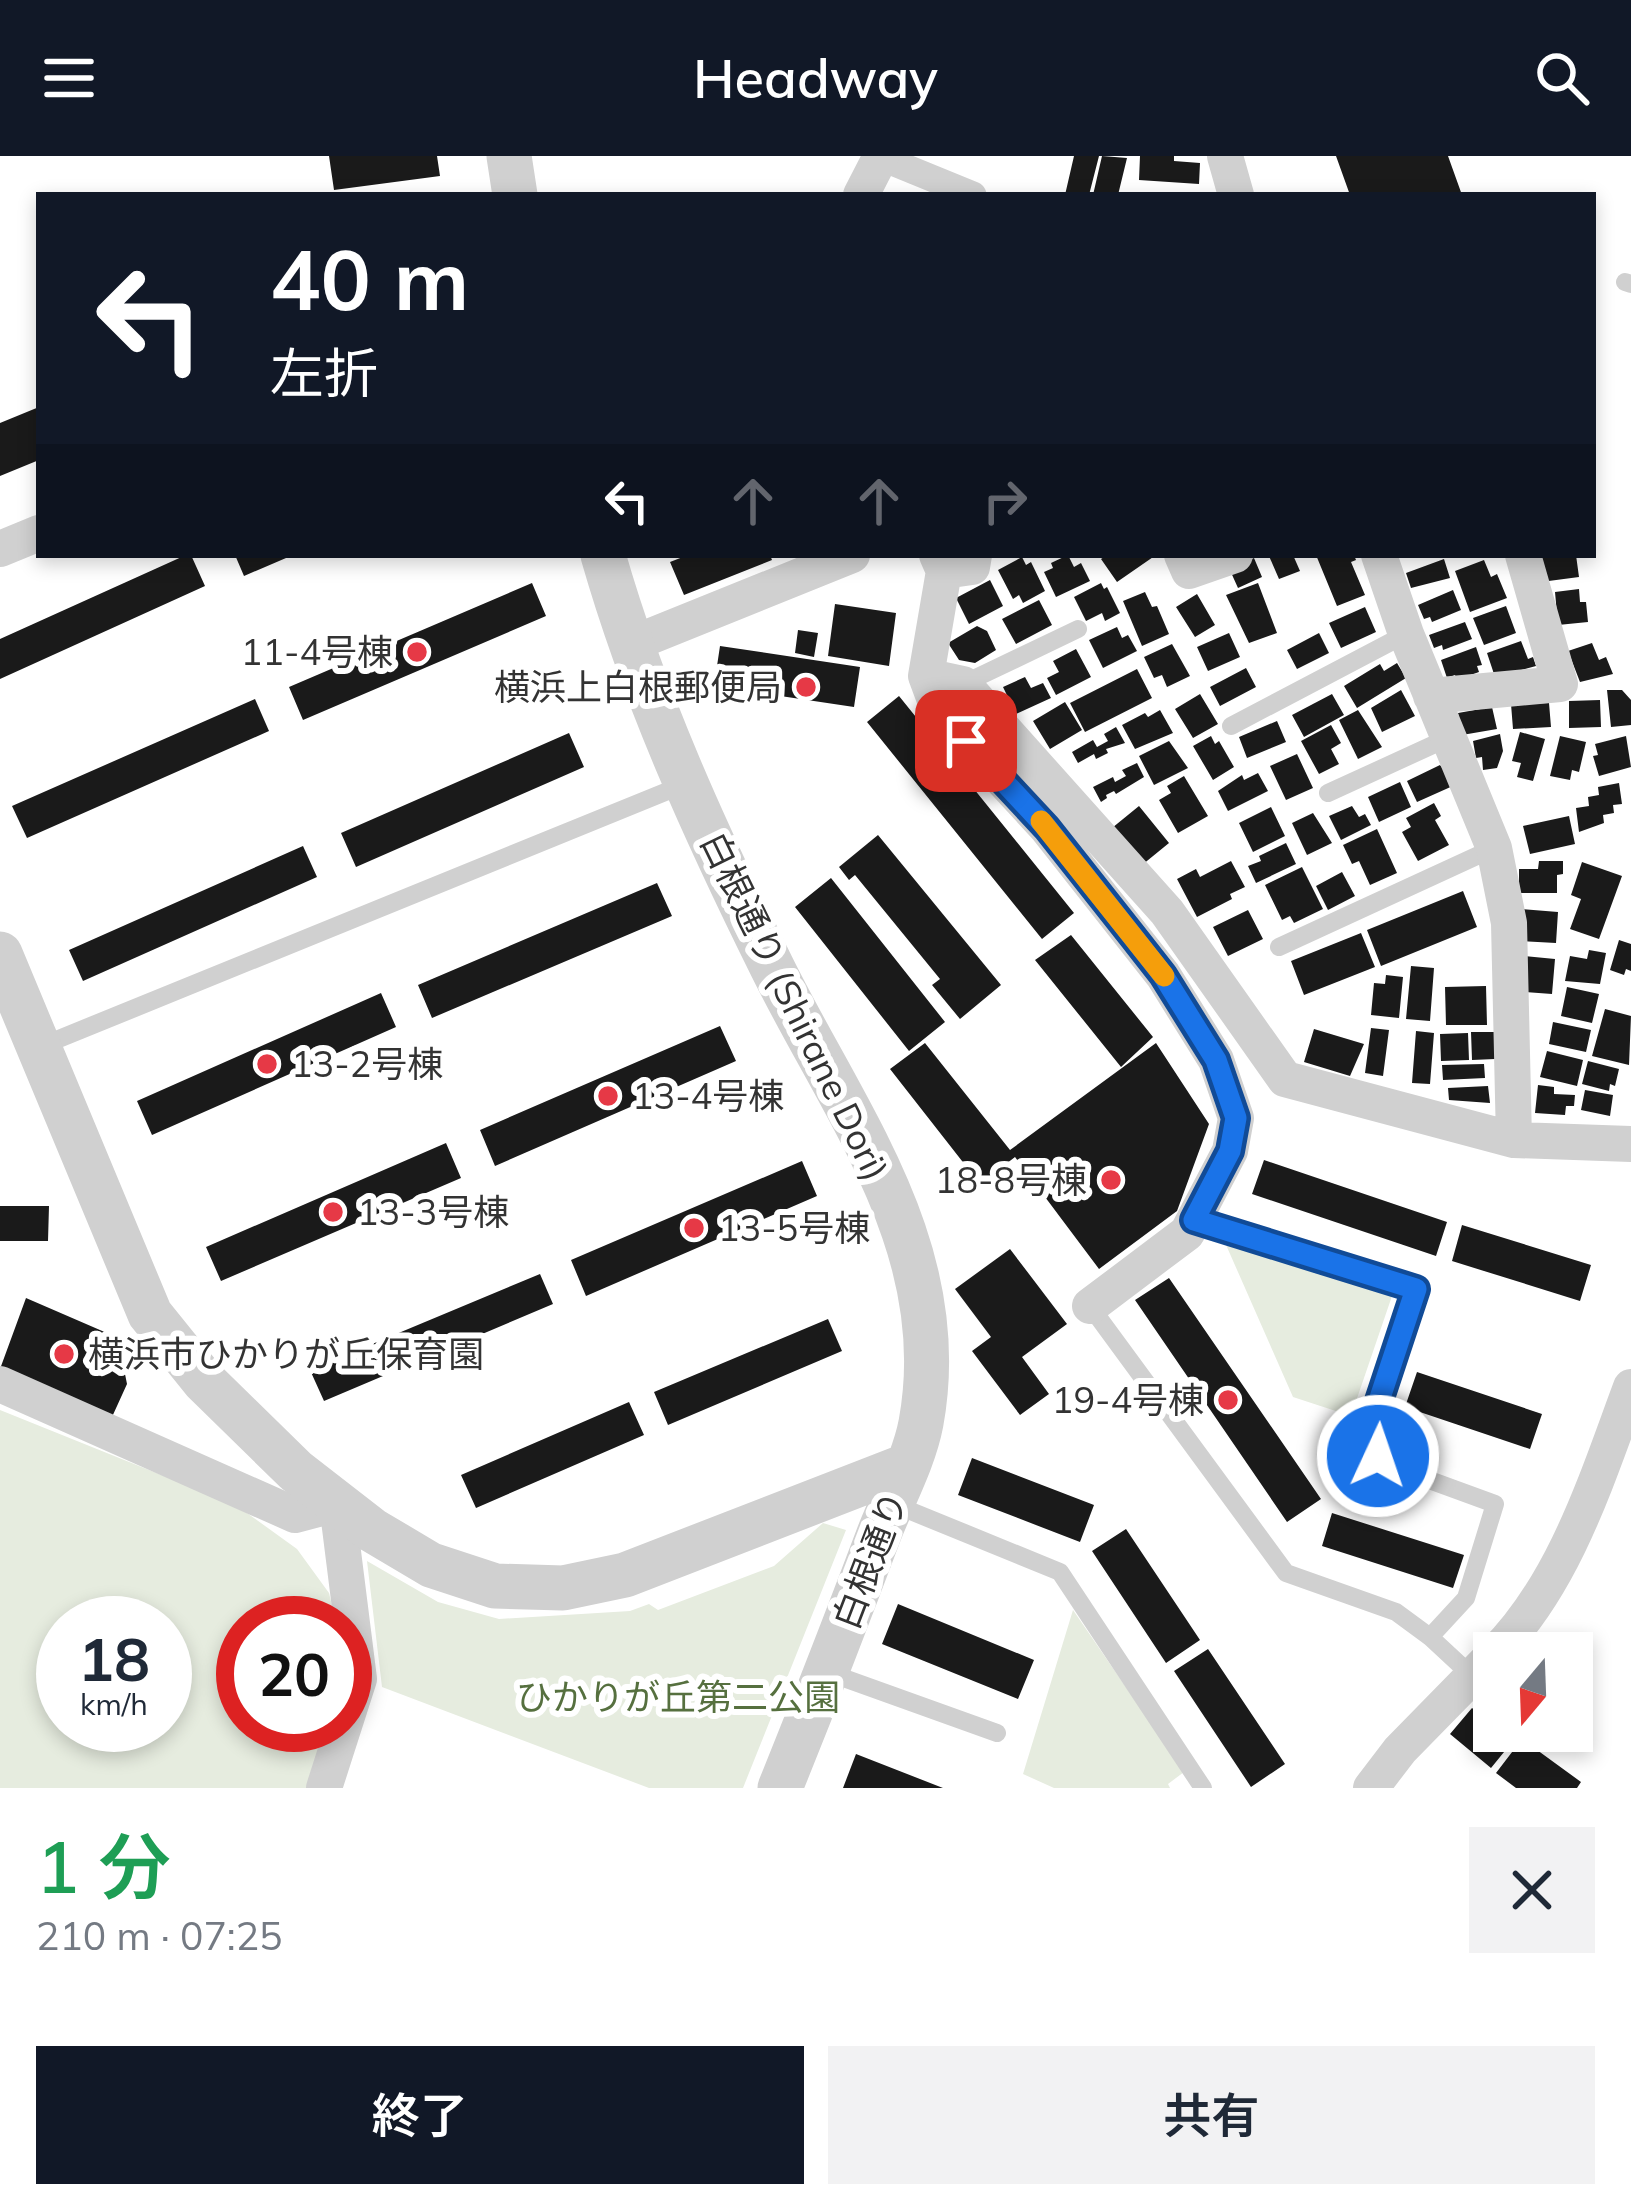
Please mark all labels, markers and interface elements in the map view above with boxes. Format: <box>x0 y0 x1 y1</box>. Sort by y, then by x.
text: Headway <box>693 44 938 112</box>
icon: menu <box>36 45 102 111</box>
icon: search <box>1529 45 1595 111</box>
text: 40 m <box>270 226 469 331</box>
icon: left <box>72 240 228 396</box>
text: 左折 <box>270 339 378 407</box>
icon: left <box>594 468 660 534</box>
icon: ahead <box>720 468 786 534</box>
icon: ahead <box>846 468 912 534</box>
icon: right <box>972 468 1038 534</box>
place label: 11-4号棟 <box>241 629 393 674</box>
marker: 11-4号棟 <box>404 639 430 665</box>
place label: 横浜上白根郵便局 <box>494 664 782 709</box>
marker: 横浜上白根郵便局 <box>793 674 819 700</box>
pin <box>915 690 1017 792</box>
icon: arrive <box>933 708 999 774</box>
street label: 白根通り (Shirane Dori) <box>691 824 899 1187</box>
place label: 13-2号棟 <box>291 1041 443 1086</box>
marker: 13-2号棟 <box>254 1051 280 1077</box>
place label: 13-4号棟 <box>632 1073 784 1118</box>
marker: 13-4号棟 <box>595 1083 621 1109</box>
place label: 18-8号棟 <box>935 1157 1087 1202</box>
marker: 18-8号棟 <box>1098 1167 1124 1193</box>
place label: 13-3号棟 <box>357 1189 509 1234</box>
marker: 13-3号棟 <box>320 1199 346 1225</box>
place label: 13-5号棟 <box>718 1205 870 1250</box>
marker: 13-5号棟 <box>681 1215 707 1241</box>
place label: 横浜市ひかりが丘保育園 <box>88 1331 484 1376</box>
marker: 横浜市ひかりが丘保育園 <box>51 1341 77 1367</box>
place label: 19-4号棟 <box>1052 1377 1204 1422</box>
marker: 19-4号棟 <box>1215 1387 1241 1413</box>
position arrow <box>1315 1393 1441 1519</box>
street label: 白根通り <box>823 1485 916 1635</box>
speed limit sign: 20 <box>216 1596 372 1752</box>
text: 18 <box>78 1621 150 1696</box>
north arrow <box>1473 1632 1593 1752</box>
map controls <box>1473 1632 1593 1752</box>
park label: ひかりが丘第二公園 <box>516 1674 840 1719</box>
text: km/h <box>80 1685 148 1723</box>
text: 1 分 <box>36 1821 170 1911</box>
button: close <box>1469 1827 1595 1953</box>
text: 210 m · 07:25 <box>36 1911 282 1960</box>
button: 終了 <box>36 2046 804 2184</box>
button: 共有 <box>828 2046 1595 2184</box>

